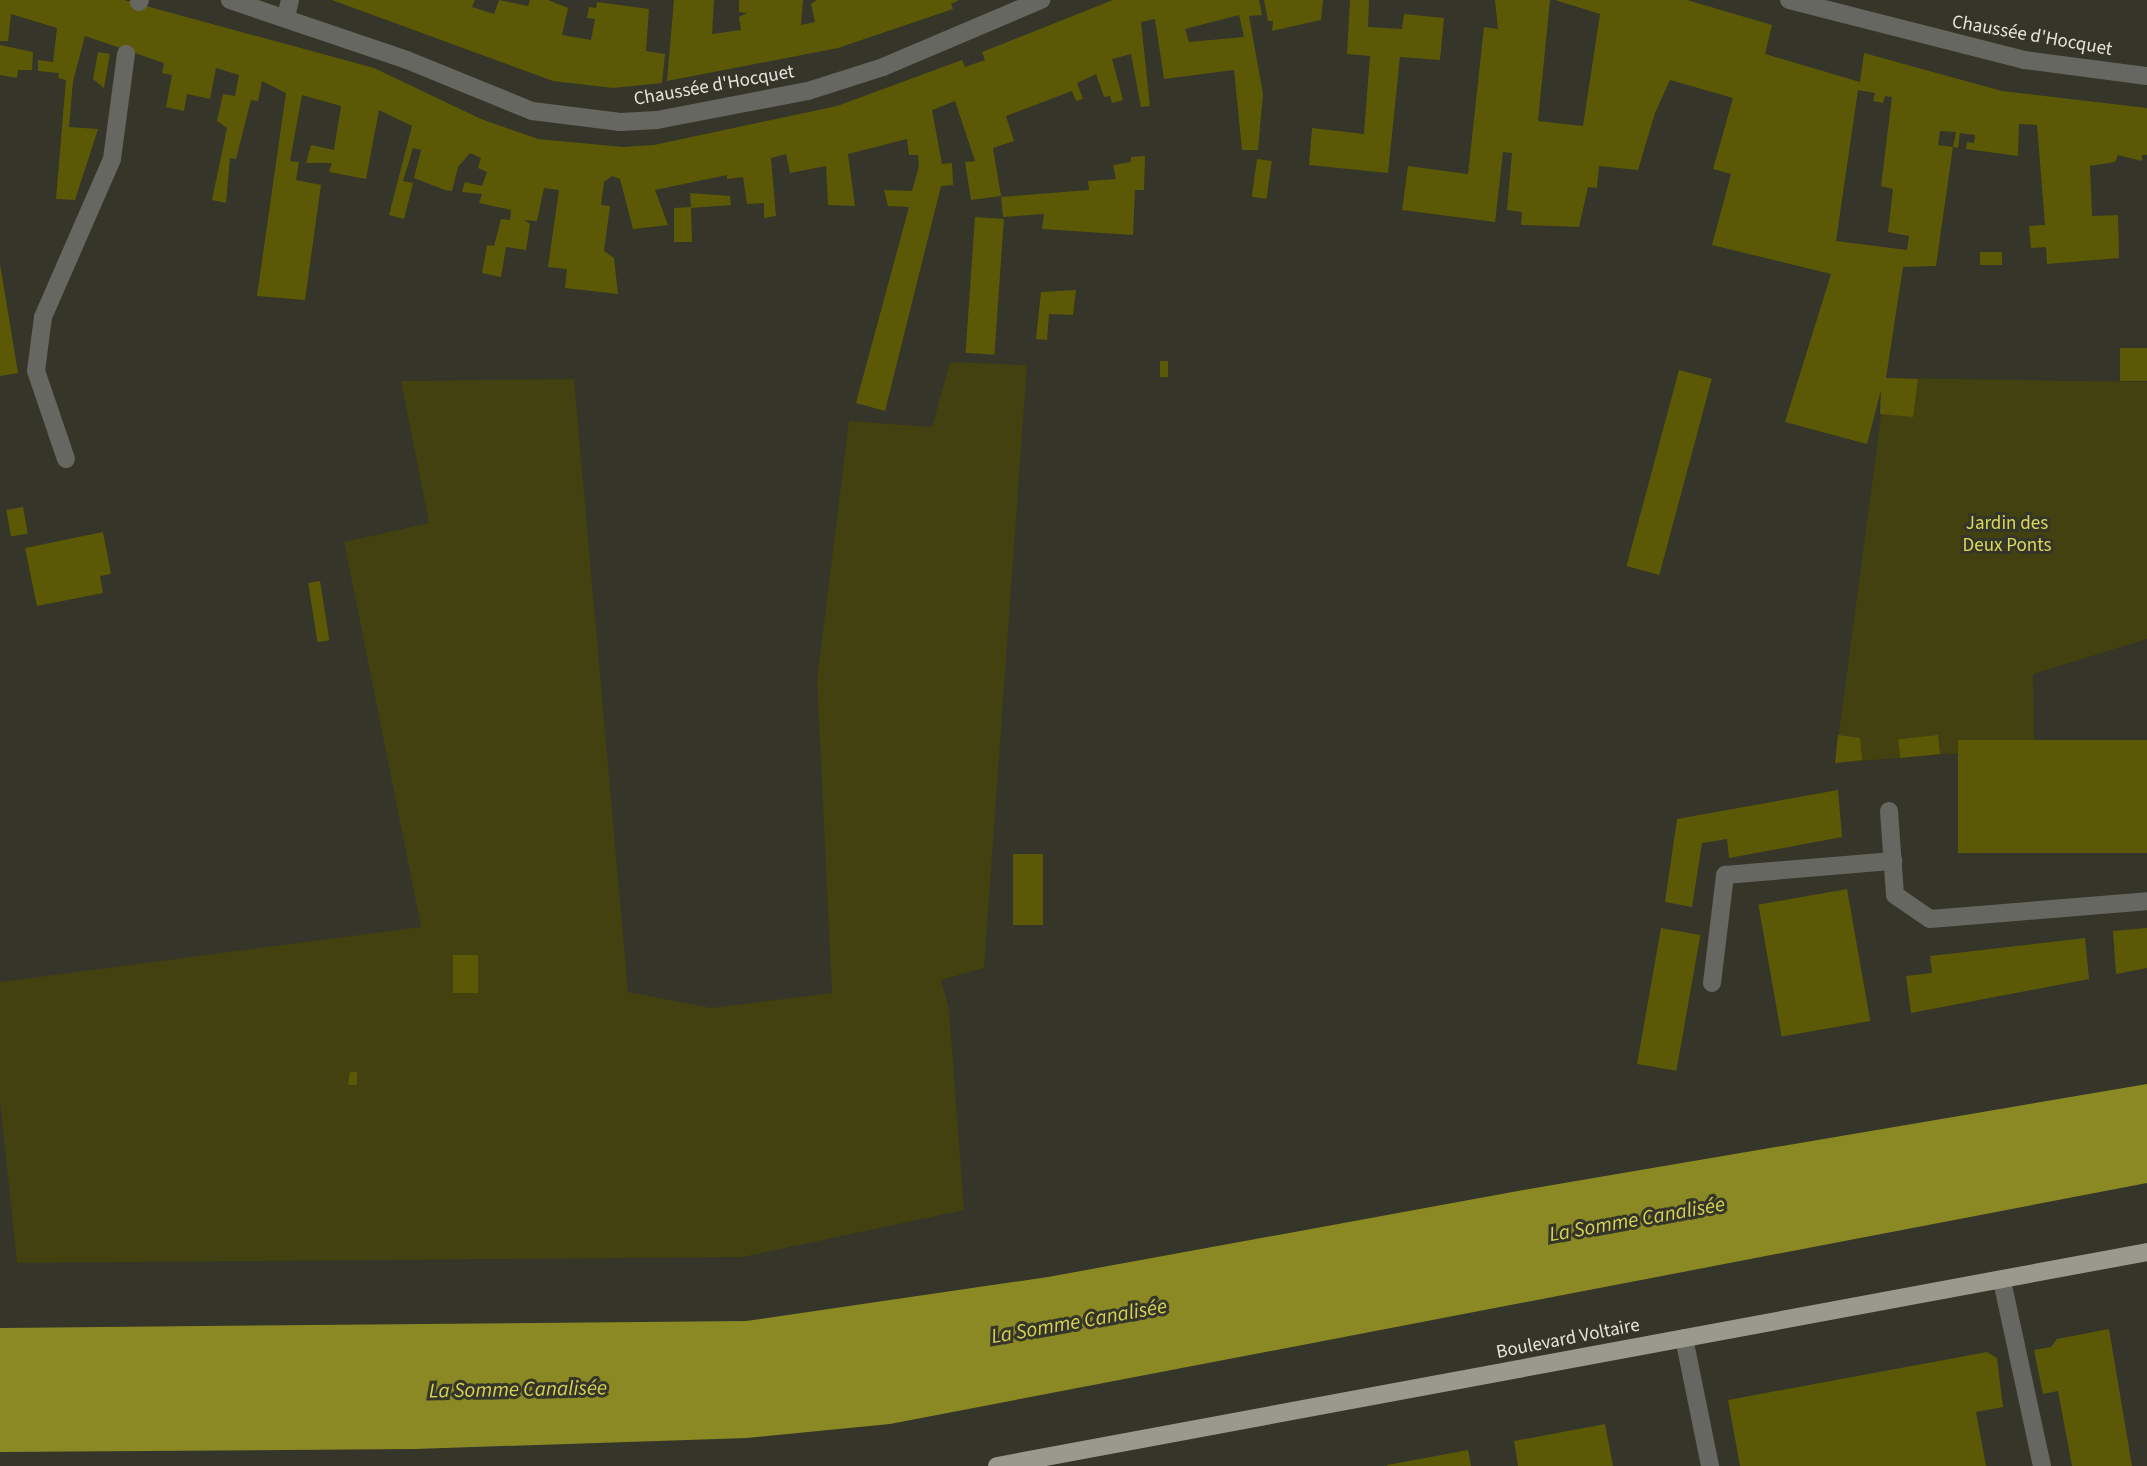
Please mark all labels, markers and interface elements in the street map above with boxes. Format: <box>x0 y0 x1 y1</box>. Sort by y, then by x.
street label: Chaussée d'Hocquet <box>1950 11 2114 61</box>
street label: Chaussée d'Hocquet <box>632 61 796 111</box>
park label: Jardin des Deux Ponts <box>1963 513 2051 557</box>
water label: La Somme Canalisée <box>1547 1191 1727 1247</box>
water label: La Somme Canalisée <box>989 1293 1169 1349</box>
street label: Boulevard Voltaire <box>1494 1314 1642 1364</box>
water label: La Somme Canalisée <box>429 1375 607 1403</box>

